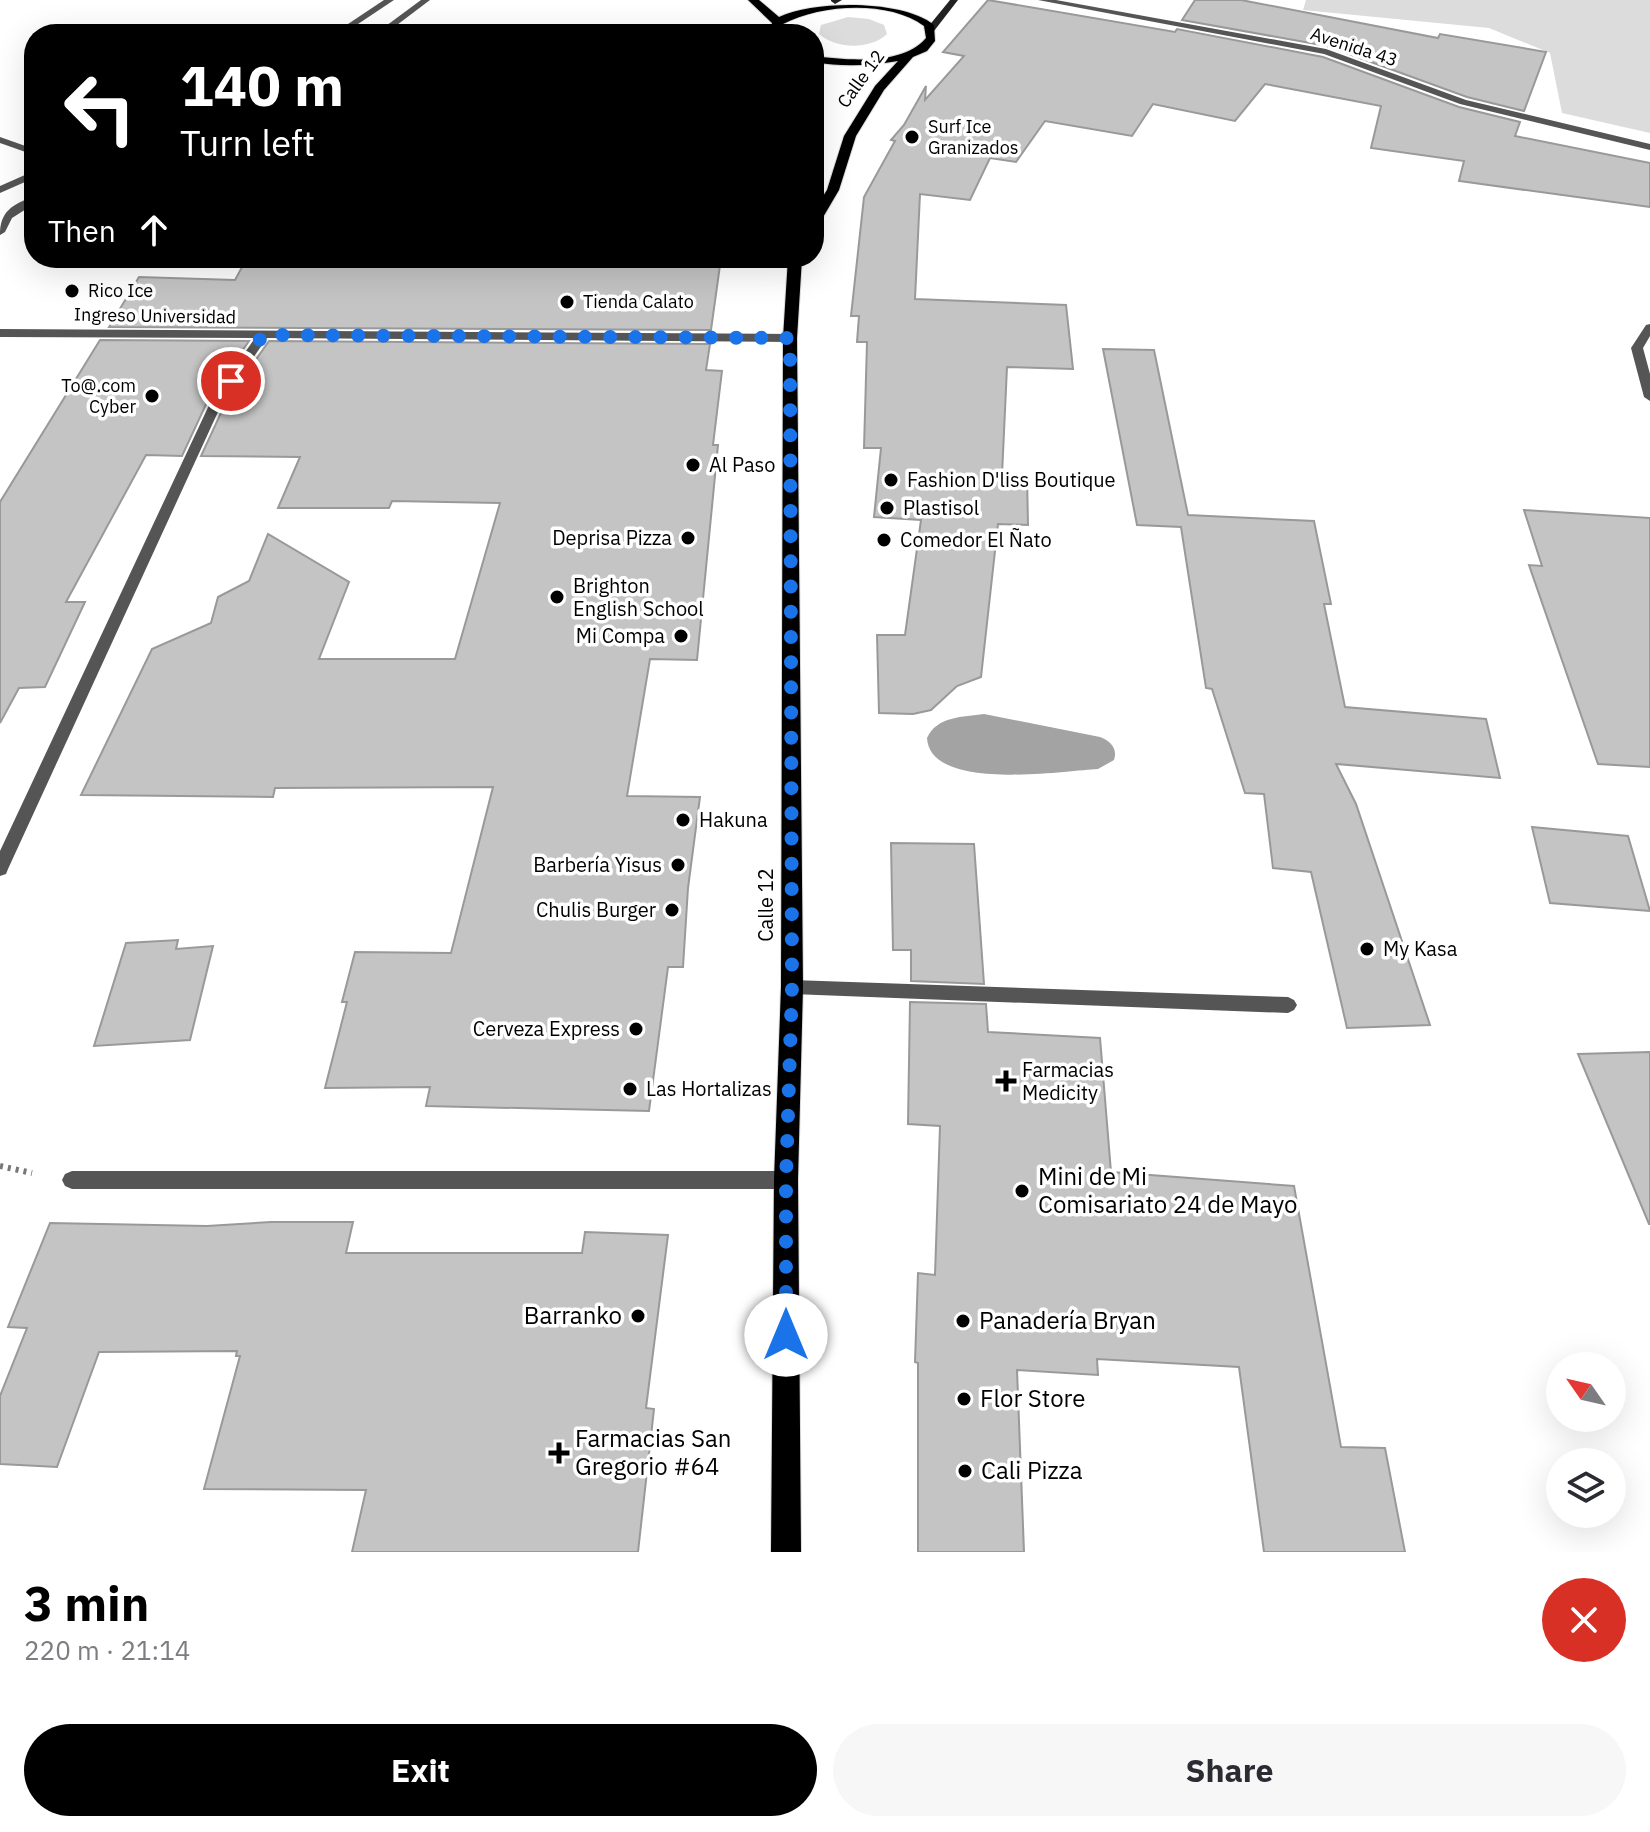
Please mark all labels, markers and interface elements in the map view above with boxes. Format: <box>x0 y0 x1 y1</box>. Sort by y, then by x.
street label: Avenida 43 <box>1308 22 1401 71</box>
street label: Calle 12 <box>832 45 889 112</box>
text: 140 m <box>180 49 344 121</box>
icon: left <box>48 56 152 160</box>
place label: Surf Ice Granizados <box>928 115 1019 159</box>
text: Turn left <box>180 119 315 166</box>
marker: Surf Ice Granizados <box>903 128 921 146</box>
icon: ahead <box>132 208 176 252</box>
text: Then <box>48 211 116 250</box>
place label: Rico Ice <box>88 279 153 302</box>
marker: Rico Ice <box>63 282 81 300</box>
place label: Tienda Calato <box>583 290 694 313</box>
marker: Tienda Calato <box>558 293 576 311</box>
street label: Ingreso Universidad <box>74 303 236 328</box>
pin <box>197 347 265 415</box>
icon: arrive <box>209 359 253 403</box>
place label: To@.com Cyber <box>61 374 136 418</box>
marker: To@.com Cyber <box>143 387 161 405</box>
place label: Al Paso <box>709 451 776 478</box>
marker: Al Paso <box>684 456 702 474</box>
place label: Fashion D'liss Boutique <box>907 466 1116 493</box>
marker: Fashion D'liss Boutique <box>882 471 900 489</box>
place label: Plastisol <box>903 494 979 521</box>
marker: Plastisol <box>878 499 896 517</box>
place label: Deprisa Pizza <box>552 524 672 551</box>
place label: Comedor El Ñato <box>900 526 1052 553</box>
marker: Deprisa Pizza <box>679 529 697 547</box>
marker: Comedor El Ñato <box>875 531 893 549</box>
place label: Brighton English School <box>573 572 704 622</box>
marker: Brighton English School <box>548 588 566 606</box>
place label: Mi Compa <box>576 622 665 649</box>
marker: Mi Compa <box>672 627 690 645</box>
place label: Hakuna <box>699 806 768 833</box>
marker: Hakuna <box>674 811 692 829</box>
place label: Barbería Yisus <box>533 851 662 878</box>
marker: Barbería Yisus <box>669 856 687 874</box>
street label: Calle 12 <box>752 868 779 942</box>
place label: Chulis Burger <box>536 896 656 923</box>
marker: Chulis Burger <box>663 901 681 919</box>
place label: My Kasa <box>1383 935 1458 962</box>
marker: My Kasa <box>1358 940 1376 958</box>
place label: Cerveza Express <box>473 1015 620 1042</box>
marker: Cerveza Express <box>627 1020 645 1038</box>
place label: Farmacias Medicity <box>1022 1056 1114 1106</box>
marker: Farmacias Medicity <box>997 1072 1015 1090</box>
place label: Las Hortalizas <box>646 1075 772 1102</box>
marker: Las Hortalizas <box>621 1080 639 1098</box>
place label: Mini de Mi Comisariato 24 de Mayo <box>1038 1160 1298 1220</box>
marker: Mini de Mi Comisariato 24 de Mayo <box>1013 1182 1031 1200</box>
position arrow <box>744 1293 828 1377</box>
place label: Barranko <box>524 1299 622 1331</box>
place label: Panadería Bryan <box>979 1304 1156 1336</box>
marker: Barranko <box>629 1307 647 1325</box>
marker: Panadería Bryan <box>954 1312 972 1330</box>
north arrow <box>1546 1352 1626 1432</box>
map controls <box>1546 1352 1626 1528</box>
place label: Flor Store <box>980 1382 1085 1414</box>
marker: Flor Store <box>955 1390 973 1408</box>
place label: Farmacias San Gregorio #64 <box>575 1422 731 1482</box>
marker: Farmacias San Gregorio #64 <box>550 1444 568 1462</box>
button: layers <box>1546 1448 1626 1528</box>
place label: Cali Pizza <box>981 1454 1083 1486</box>
marker: Cali Pizza <box>956 1462 974 1480</box>
text: 3 min <box>24 1572 149 1634</box>
button: close <box>1542 1578 1626 1662</box>
text: 220 m · 21:14 <box>24 1633 190 1667</box>
button: Exit <box>24 1724 817 1816</box>
button: Share <box>833 1724 1626 1816</box>

